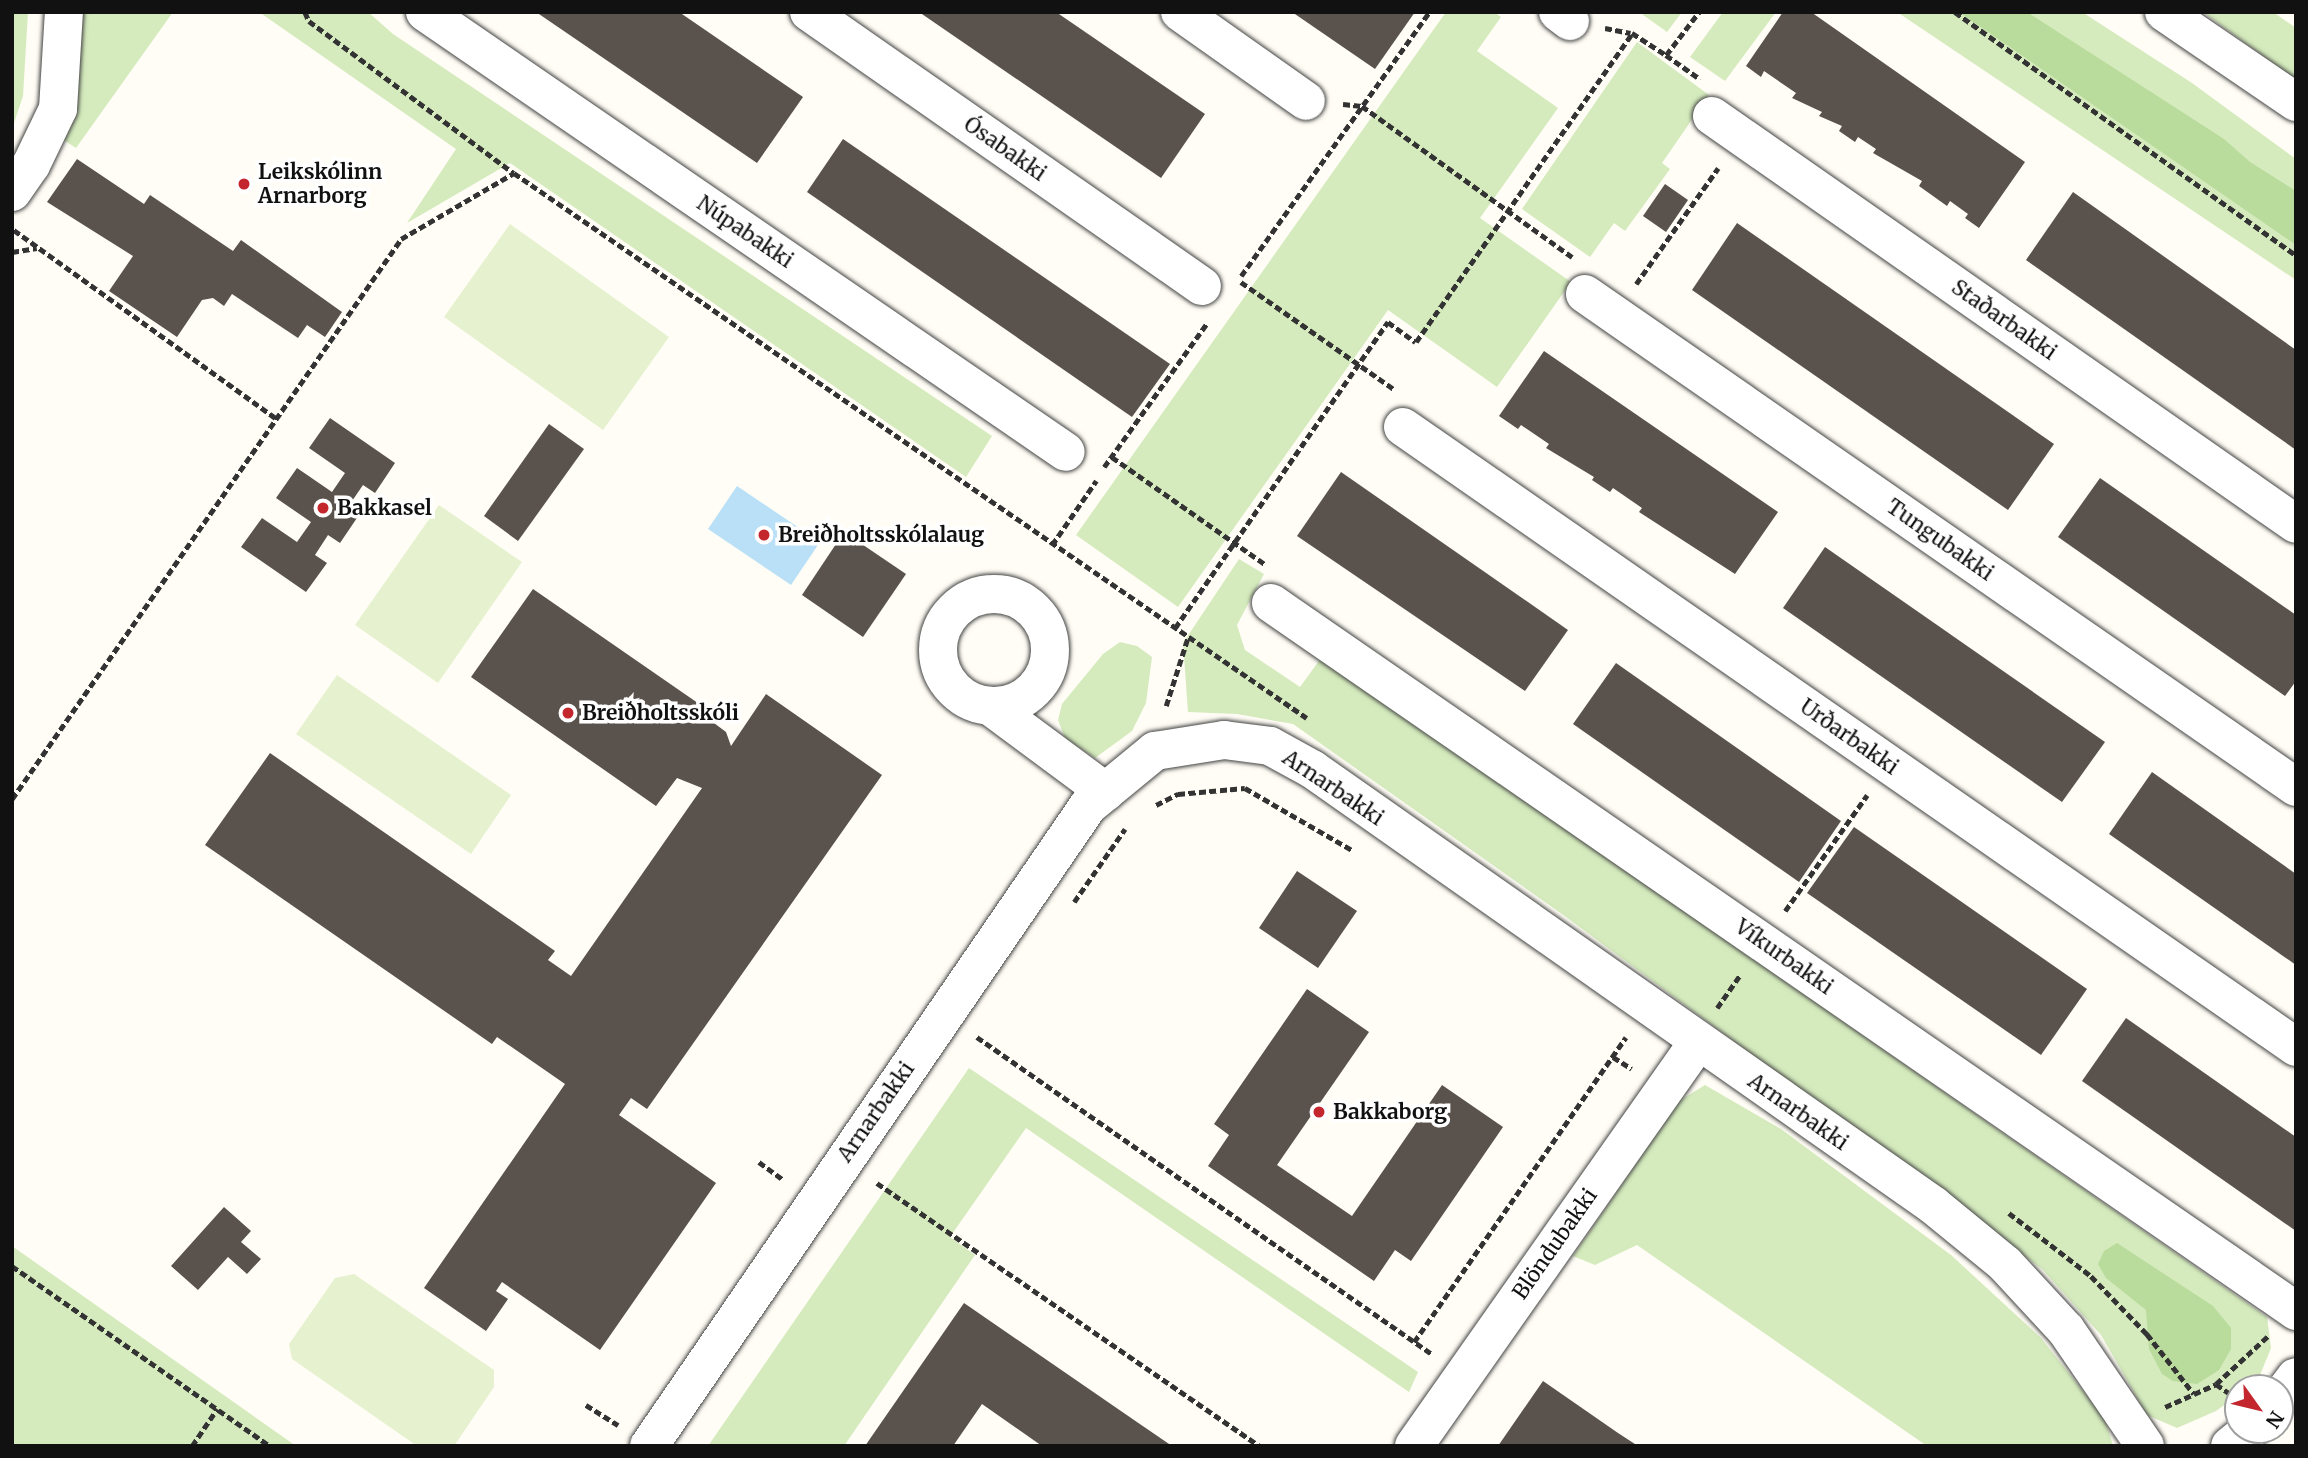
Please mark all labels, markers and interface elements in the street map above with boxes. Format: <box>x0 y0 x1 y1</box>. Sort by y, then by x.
street label: Ósabakki <box>959 112 1051 186</box>
place label: Leikskólinn Arnarborg <box>258 159 382 209</box>
marker: Leikskólinn Arnarborg <box>236 176 252 192</box>
street label: Núpabakki <box>692 191 798 273</box>
street label: Staðarbakki <box>1947 275 2061 365</box>
street label: Tungubakki <box>1882 494 1998 586</box>
place label: Bakkasel <box>337 495 432 521</box>
marker: Bakkasel <box>315 500 331 516</box>
place label: Breiðholtsskólalaug <box>778 522 984 548</box>
marker: Breiðholtsskólalaug <box>756 527 772 543</box>
street label: Urðarbakki <box>1795 694 1903 780</box>
place label: Breiðholtsskóli <box>582 700 739 726</box>
marker: Breiðholtsskóli <box>560 705 576 721</box>
street label: Arnarbakki <box>1278 745 1388 831</box>
street label: Víkurbakki <box>1730 914 1838 1000</box>
street label: Arnarbakki <box>832 1057 920 1167</box>
street label: Arnarbakki <box>1743 1068 1853 1156</box>
place label: Bakkaborg <box>1333 1099 1447 1125</box>
marker: Bakkaborg <box>1311 1104 1327 1120</box>
street label: Blöndubakki <box>1508 1184 1602 1304</box>
north arrow <box>2224 1374 2294 1444</box>
text: N <box>2261 1407 2289 1433</box>

